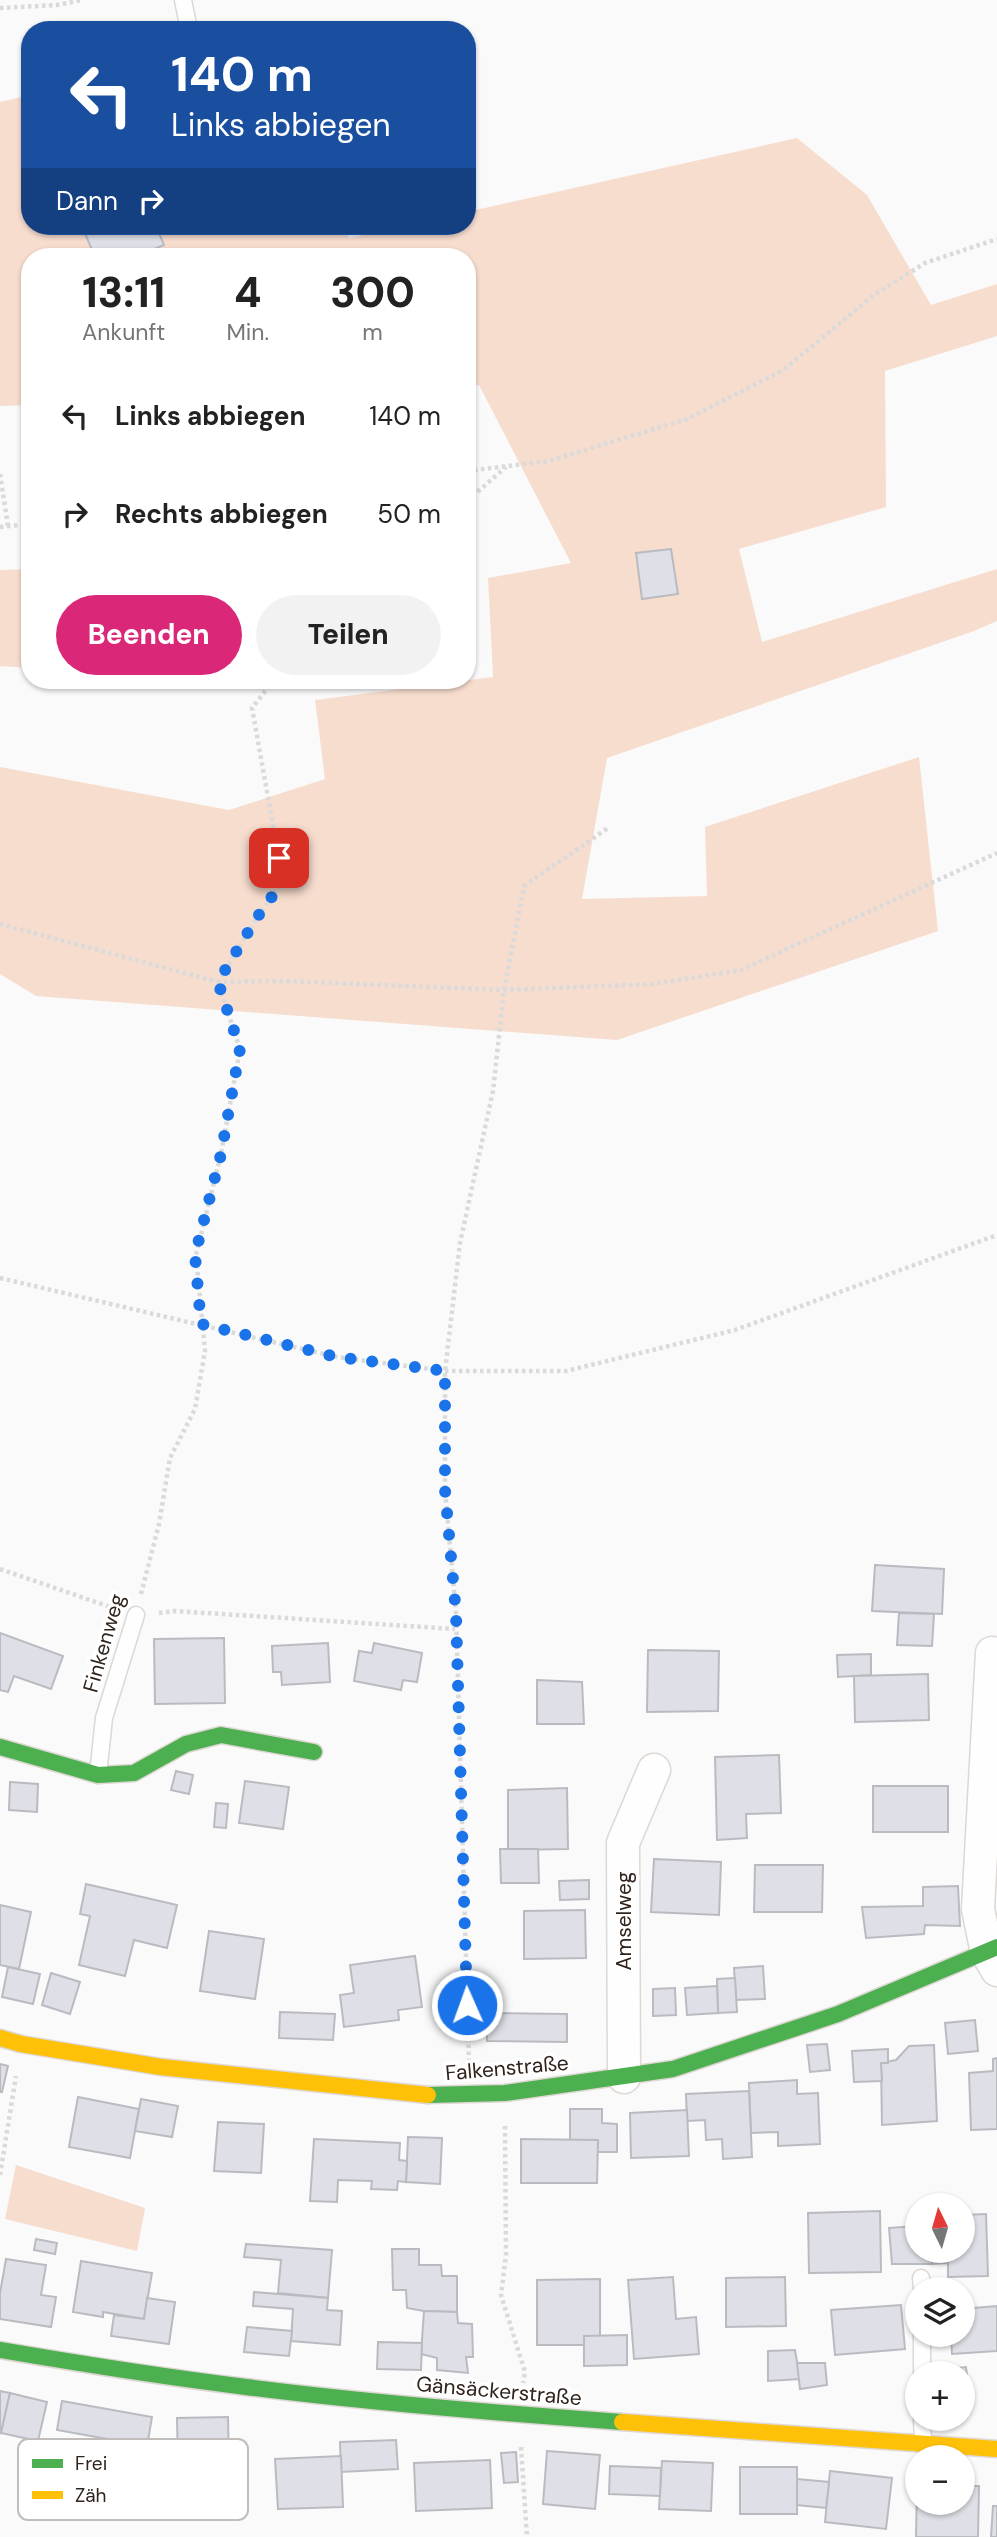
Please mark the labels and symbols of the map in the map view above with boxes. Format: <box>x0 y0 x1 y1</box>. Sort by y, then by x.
pin <box>249 828 309 888</box>
street label: Finkenweg <box>77 1590 132 1696</box>
street label: Amselweg <box>610 1871 638 1971</box>
position arrow <box>430 1968 504 2042</box>
street label: Falkenstraße <box>444 2049 570 2087</box>
north arrow <box>905 2193 975 2263</box>
street label: Gänsäckerstraße <box>415 2370 583 2412</box>
legend <box>18 2439 248 2520</box>
text: Frei <box>75 2451 107 2476</box>
text: Zäh <box>75 2483 107 2508</box>

